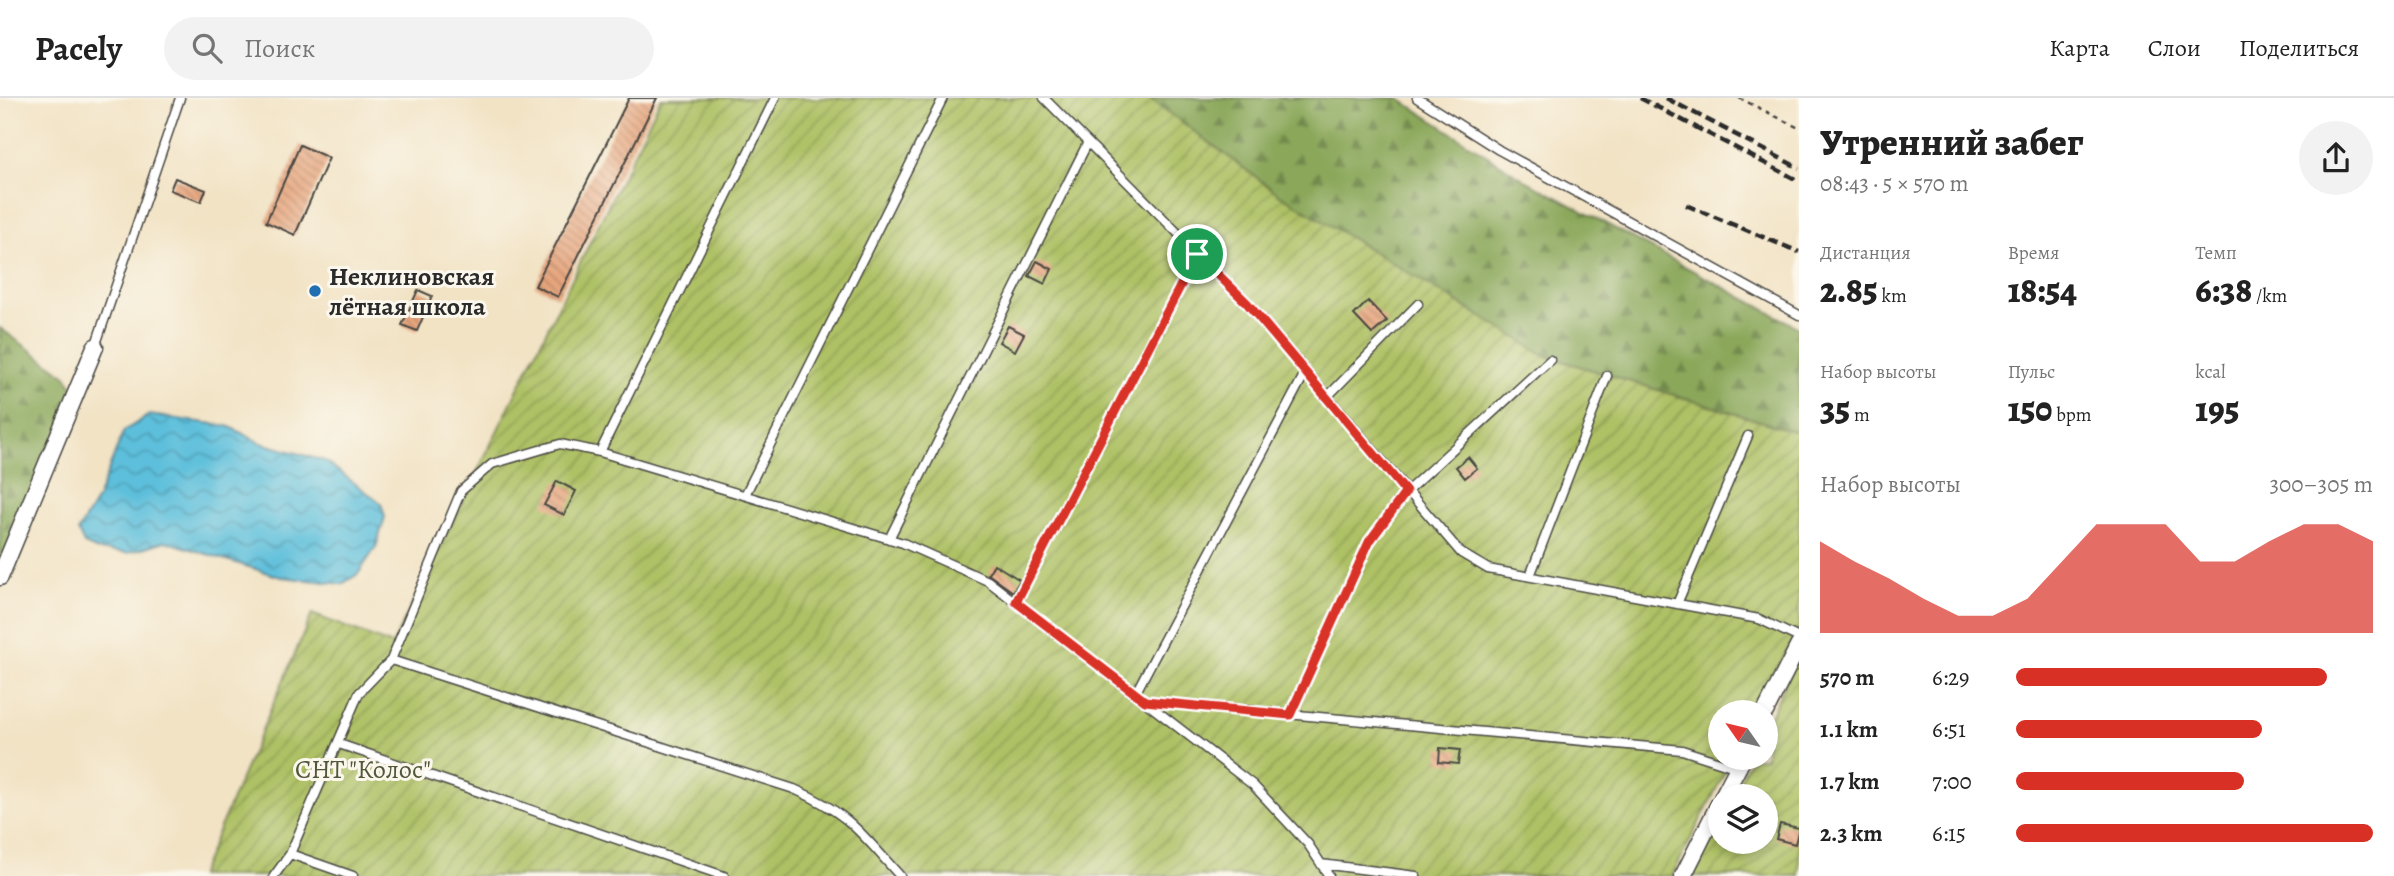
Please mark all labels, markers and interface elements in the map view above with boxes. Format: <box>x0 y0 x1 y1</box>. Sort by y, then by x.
search box <box>164 17 654 80</box>
text: Pacely <box>35 26 122 71</box>
icon: search <box>188 29 226 67</box>
text: Поиск <box>244 31 315 66</box>
text: Карта <box>2049 32 2110 64</box>
text: Слои <box>2148 32 2201 64</box>
text: Поделиться <box>2239 32 2359 64</box>
text: Утренний забег <box>1820 116 2084 168</box>
button: share <box>2299 121 2373 195</box>
text: 08:43 · 5 × 570 m <box>1820 168 1969 199</box>
pin <box>1167 224 1227 284</box>
icon: arrive <box>1178 235 1216 273</box>
text: Дистанция <box>1820 240 1911 266</box>
text: Время <box>2008 240 2059 266</box>
text: Темп <box>2195 240 2237 266</box>
place label: Неклиновская лётная школа <box>328 259 494 324</box>
text: 2.85 <box>1820 266 1878 314</box>
text: 18:54 <box>2008 266 2077 314</box>
text: 6:38 <box>2195 266 2252 314</box>
marker: Неклиновская лётная школа <box>307 283 323 299</box>
text: km <box>1878 283 1907 309</box>
text: /km <box>2252 283 2287 309</box>
text: Набор высоты <box>1820 359 1936 385</box>
text: Пульс <box>2008 359 2055 385</box>
text: kcal <box>2195 359 2226 385</box>
text: 35 <box>1820 385 1850 433</box>
text: 150 <box>2008 385 2052 433</box>
text: 195 <box>2195 385 2239 433</box>
text: m <box>1850 402 1870 428</box>
text: bpm <box>2052 402 2092 428</box>
text: Набор высоты <box>1820 469 1961 500</box>
text: 300–305 m <box>2270 469 2373 500</box>
text: 570 m <box>1820 662 1875 693</box>
text: 6:29 <box>1932 662 1970 693</box>
north arrow <box>1708 700 1778 770</box>
map controls <box>1708 700 1778 854</box>
text: 1.1 km <box>1820 714 1878 745</box>
text: 6:51 <box>1932 714 1966 745</box>
park label: СНТ "Колос" <box>295 752 431 787</box>
text: 1.7 km <box>1820 766 1880 797</box>
text: 7:00 <box>1932 766 1972 797</box>
button: layers <box>1708 784 1778 854</box>
text: 2.3 km <box>1820 818 1883 849</box>
text: 6:15 <box>1932 818 1966 849</box>

